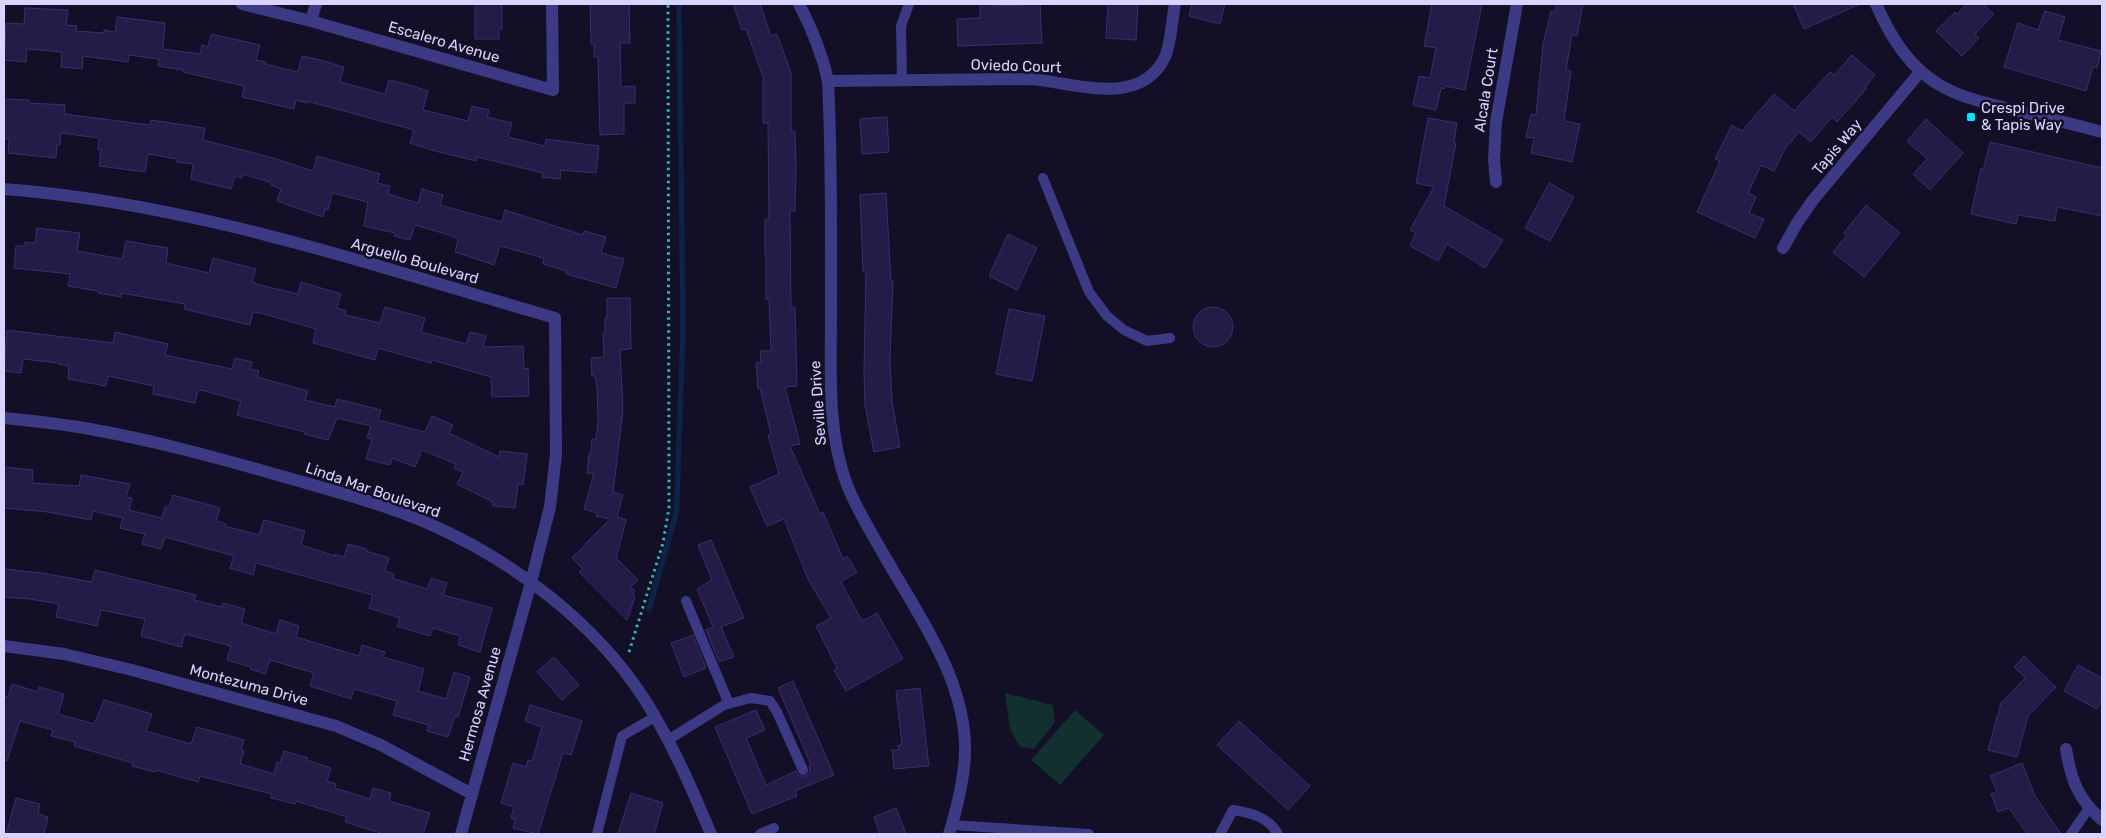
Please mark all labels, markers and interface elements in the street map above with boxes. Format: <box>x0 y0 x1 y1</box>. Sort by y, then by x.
street label: Escalero Avenue <box>386 17 502 67</box>
street label: Alcala Court <box>1470 46 1502 133</box>
street label: Oviedo Court <box>970 55 1062 77</box>
place label: Crespi Drive & Tapis Way <box>1981 99 2065 134</box>
marker: Crespi Drive & Tapis Way <box>1965 111 1977 123</box>
street label: Tapis Way <box>1808 115 1866 179</box>
street label: Arguello Boulevard <box>349 234 481 288</box>
street label: Seville Drive <box>806 360 830 446</box>
street label: Linda Mar Boulevard <box>303 458 443 522</box>
street label: Hermosa Avenue <box>455 645 505 763</box>
street label: Montezuma Drive <box>188 661 310 709</box>

